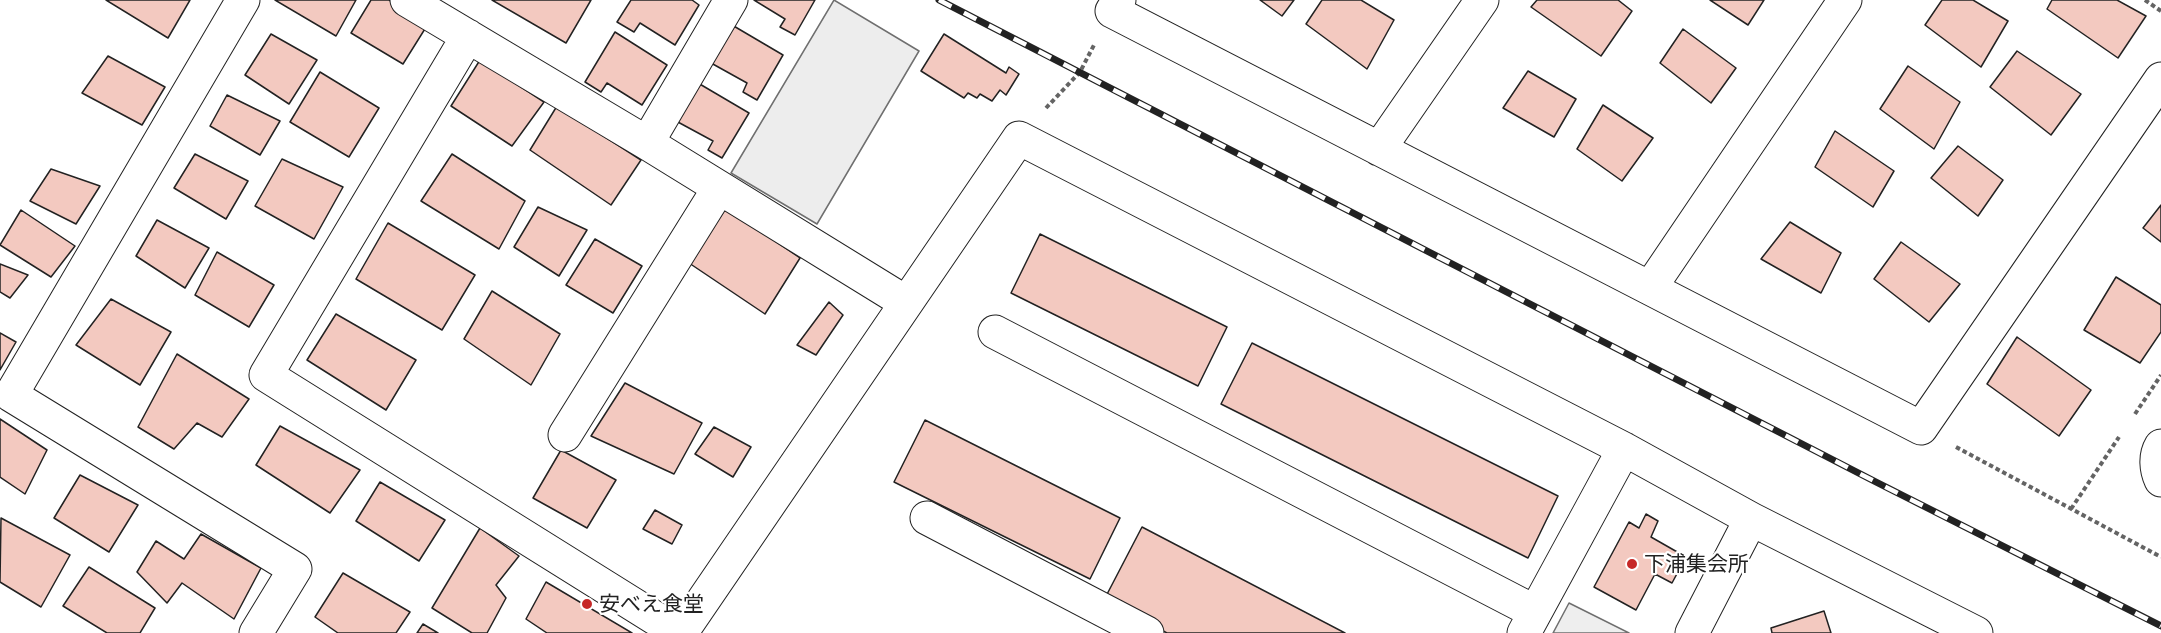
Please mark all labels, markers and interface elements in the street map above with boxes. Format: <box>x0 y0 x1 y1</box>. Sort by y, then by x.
place label: 下浦集会所 <box>1644 551 1749 577</box>
marker: 下浦集会所 <box>1625 557 1639 571</box>
place label: 安べえ食堂 <box>599 591 704 617</box>
marker: 安べえ食堂 <box>580 597 594 611</box>

